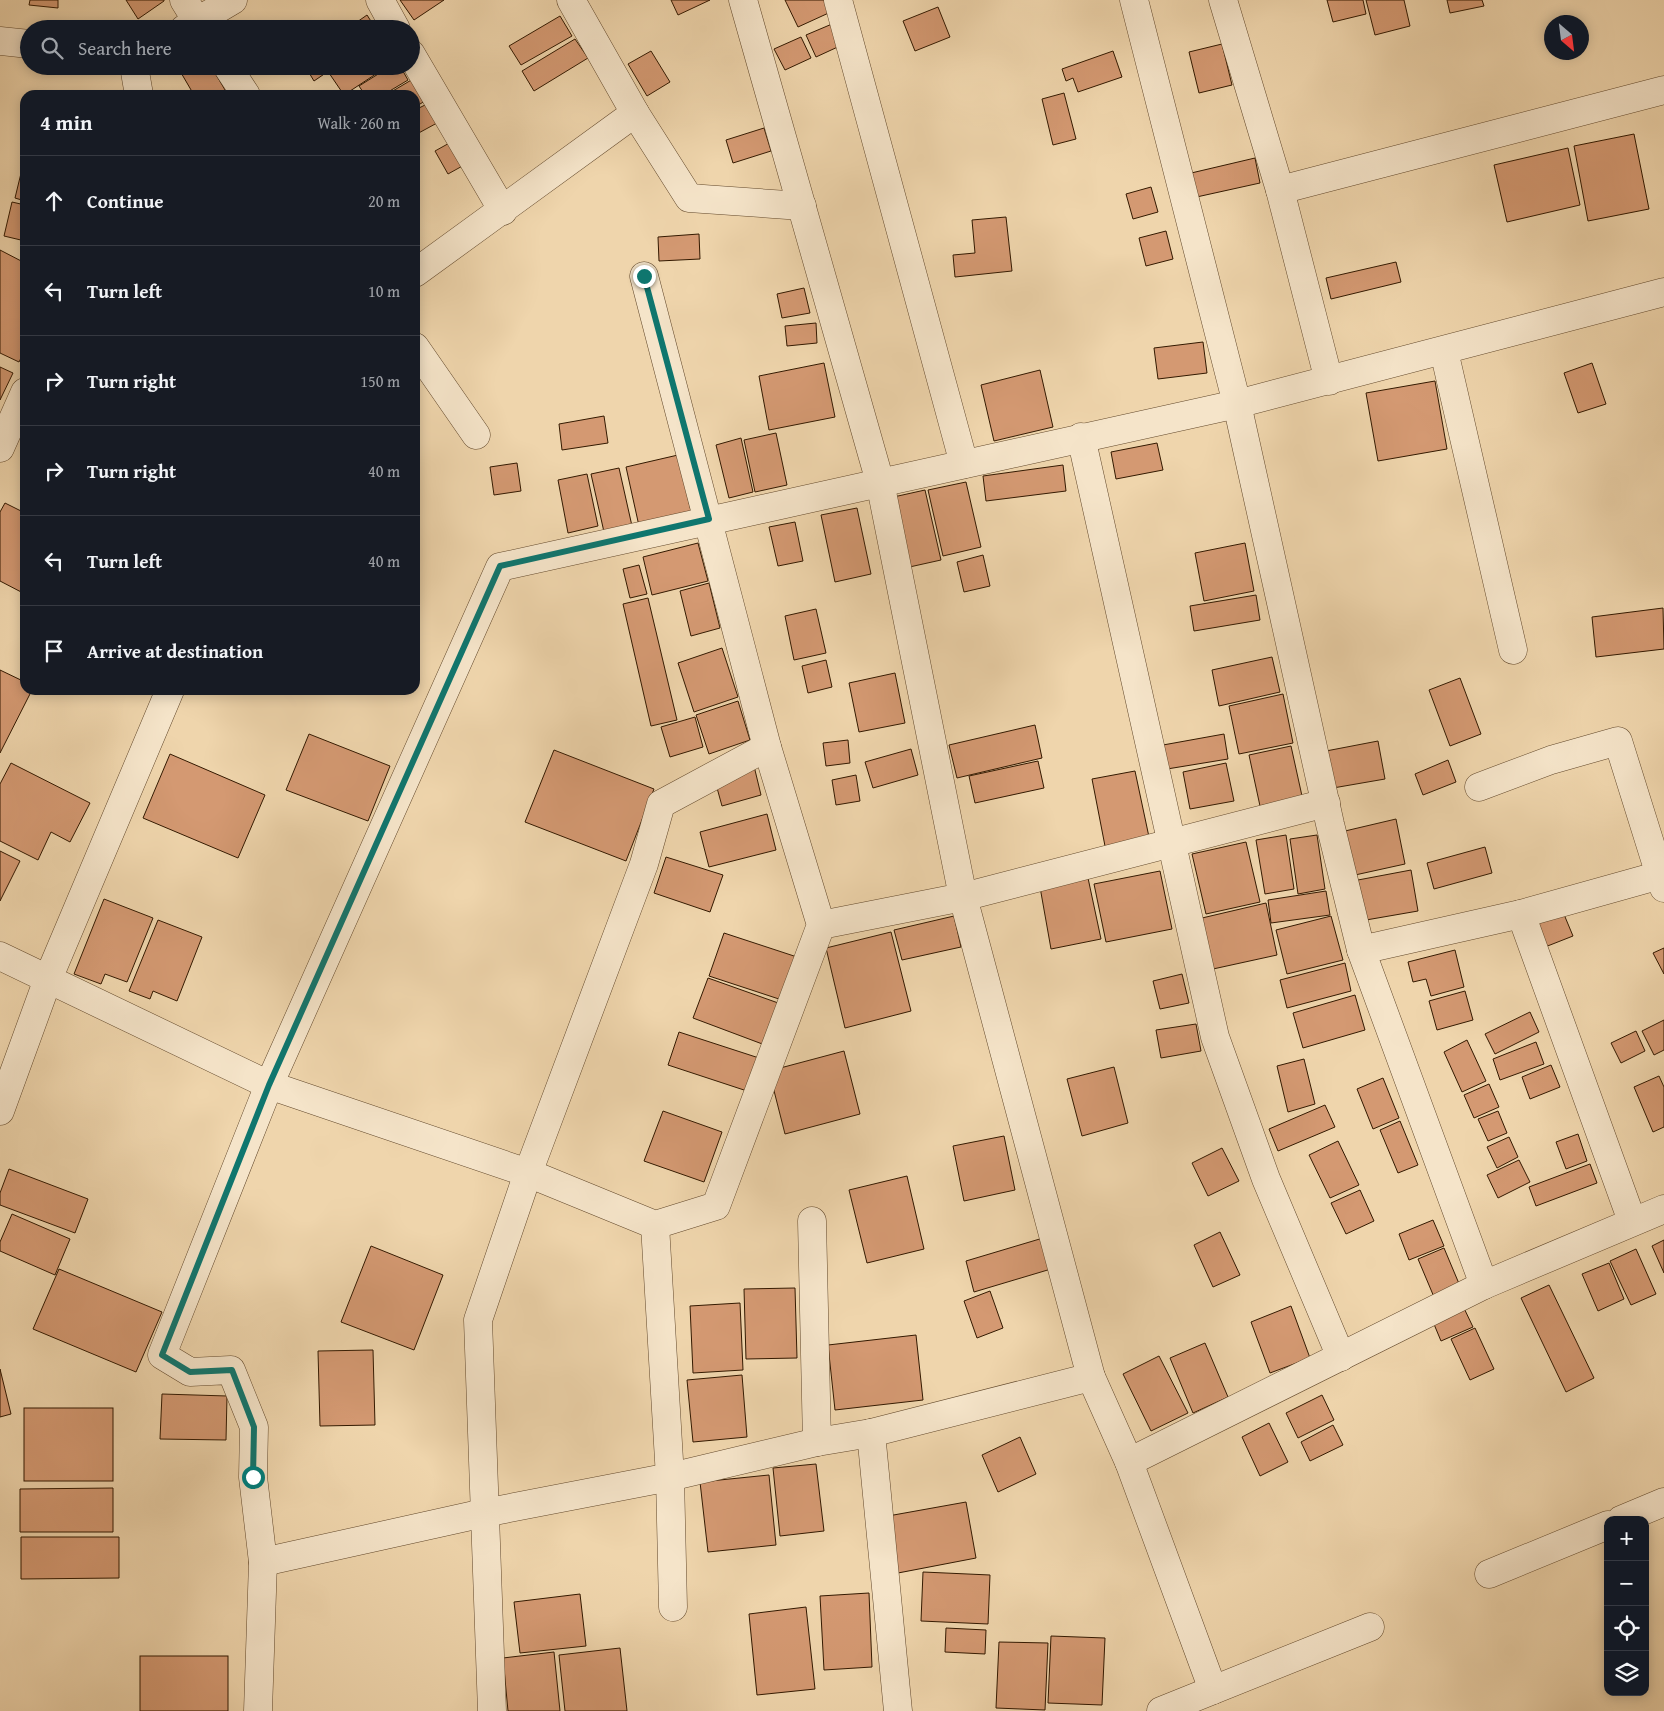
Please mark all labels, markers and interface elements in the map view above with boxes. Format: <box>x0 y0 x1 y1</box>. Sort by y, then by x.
north arrow <box>1544 15 1589 60</box>
search box <box>20 20 420 75</box>
icon: search <box>38 34 66 62</box>
text: Search here <box>78 34 172 62</box>
text: 4 min <box>40 107 92 138</box>
text: Walk · 260 m <box>317 111 400 135</box>
icon: ahead <box>40 187 68 215</box>
text: Continue <box>87 187 164 215</box>
text: 20 m <box>368 189 400 213</box>
route end <box>633 265 656 288</box>
icon: left <box>40 277 68 305</box>
text: Turn left <box>87 277 162 305</box>
text: 10 m <box>368 279 400 303</box>
icon: right <box>40 367 68 395</box>
text: Turn right <box>87 367 176 395</box>
text: 150 m <box>360 369 400 393</box>
icon: right <box>40 457 68 485</box>
text: Turn right <box>87 457 176 485</box>
text: 40 m <box>368 459 400 483</box>
icon: left <box>40 547 68 575</box>
text: Turn left <box>87 547 162 575</box>
text: 40 m <box>368 549 400 573</box>
icon: arrive <box>40 637 68 665</box>
text: Arrive at destination <box>87 637 263 665</box>
route start <box>242 1466 265 1489</box>
map controls <box>1604 1516 1649 1696</box>
button: + <box>1604 1516 1649 1561</box>
button: − <box>1604 1561 1649 1606</box>
button: locate <box>1604 1606 1649 1651</box>
button: layers <box>1604 1651 1649 1696</box>

